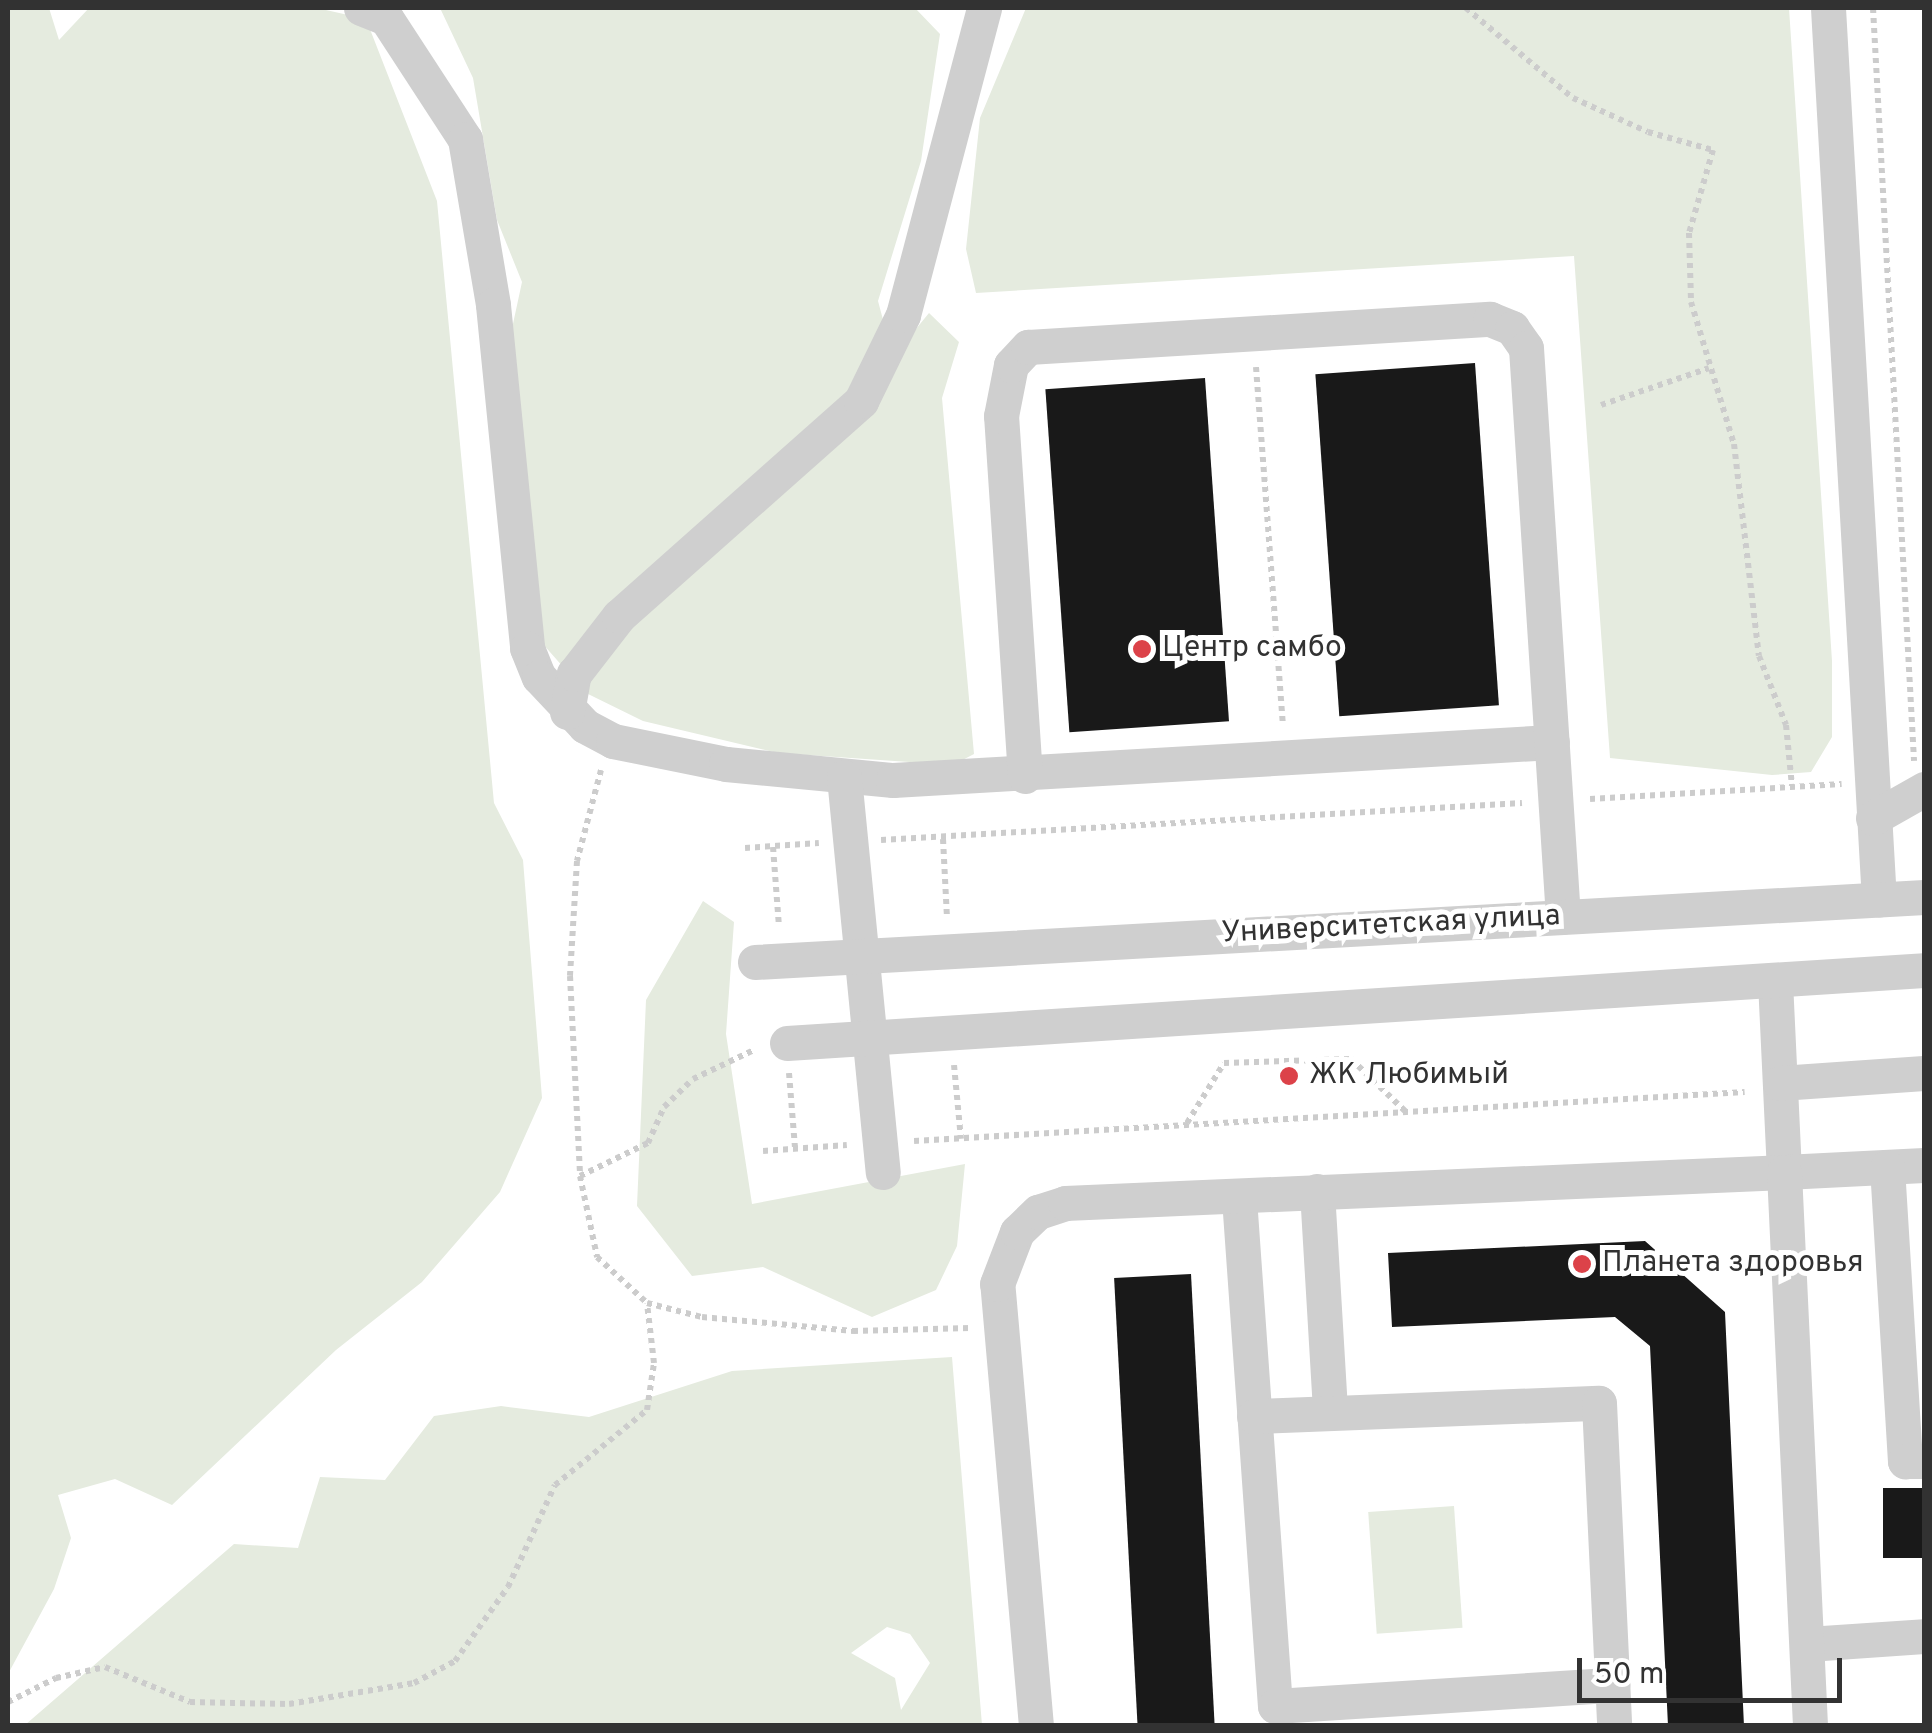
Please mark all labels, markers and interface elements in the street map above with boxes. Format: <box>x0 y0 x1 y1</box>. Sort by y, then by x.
place label: Центр самбо <box>1162 631 1342 667</box>
marker: Центр самбо <box>1131 638 1153 660</box>
street label: Университетская улица <box>1221 899 1561 953</box>
place label: ЖК Любимый <box>1309 1058 1509 1094</box>
marker: ЖК Любимый <box>1278 1065 1300 1087</box>
place label: Планета здоровья <box>1602 1246 1864 1282</box>
marker: Планета здоровья <box>1571 1253 1593 1275</box>
scale bar <box>1582 1638 1847 1700</box>
text: 50 m <box>1594 1657 1664 1694</box>

